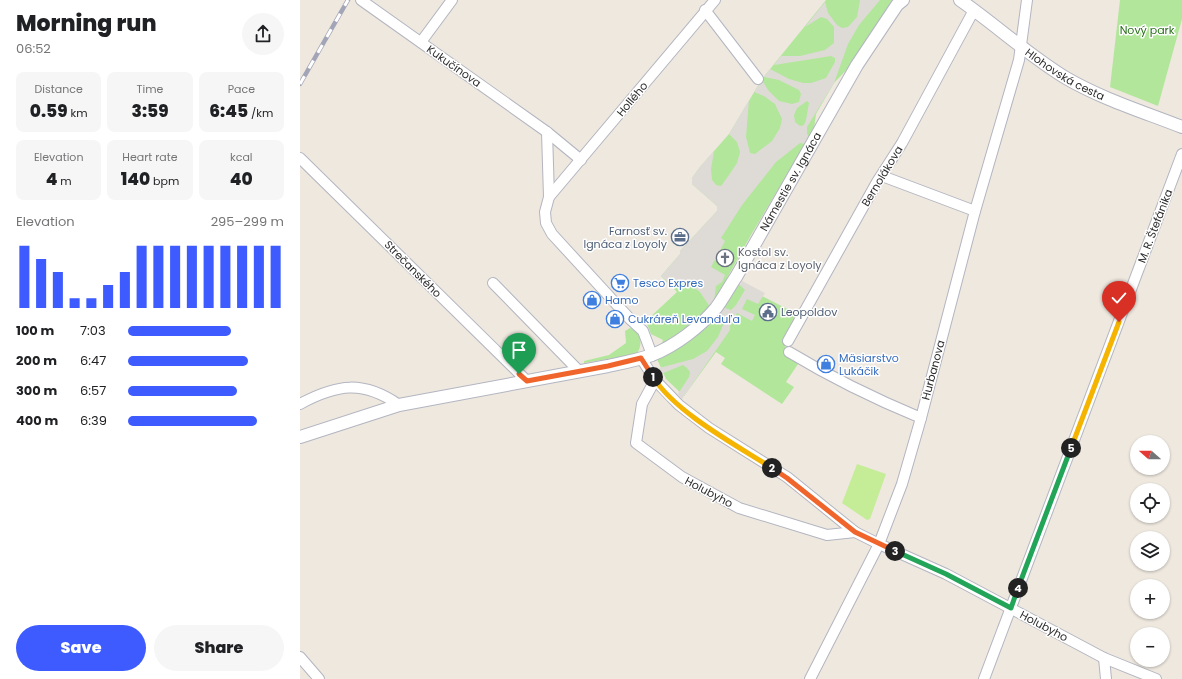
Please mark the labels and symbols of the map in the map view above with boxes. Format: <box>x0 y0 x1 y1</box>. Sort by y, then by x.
park label: Nový park <box>1120 22 1175 38</box>
street label: Kukučínova <box>423 41 485 91</box>
street label: Hlohovská cesta <box>1022 45 1107 104</box>
street label: Hollého <box>613 78 651 120</box>
street label: Námestie sv. Ignáca <box>756 129 825 234</box>
street label: Bernolákova <box>858 143 906 209</box>
street label: M. R. Štefánika <box>1134 187 1176 265</box>
place label: Farnosť sv. Ignáca z Loyoly <box>583 223 668 252</box>
office icon: Farnosť sv. Ignáca z Loyoly <box>670 227 690 247</box>
street label: Strečanského <box>381 237 445 301</box>
place label: Kostol sv. Ignáca z Loyoly <box>738 244 822 273</box>
church icon: Kostol sv. Ignáca z Loyoly <box>715 248 735 268</box>
supermarket icon: Tesco Expres <box>610 273 630 293</box>
place label: Tesco Expres <box>633 275 703 291</box>
pin <box>1102 281 1136 322</box>
shop icon: Hamo <box>582 290 602 310</box>
place label: Hamo <box>605 292 638 308</box>
public building icon: Leopoldov <box>758 302 778 322</box>
place label: Leopoldov <box>781 304 838 320</box>
shop icon: Cukráreň Levanduľa <box>605 309 625 329</box>
place label: Cukráreň Levanduľa <box>628 311 740 327</box>
pin <box>502 333 536 374</box>
street label: Hurbanova <box>917 338 949 402</box>
place label: Mäsiarstvo Lukáčik <box>839 350 899 379</box>
shop icon: Mäsiarstvo Lukáčik <box>816 354 836 374</box>
pin: 1 <box>643 367 663 387</box>
north arrow <box>1130 435 1170 475</box>
pin: 5 <box>1061 438 1081 458</box>
pin: 2 <box>762 458 782 478</box>
street label: Holubyho <box>682 473 736 511</box>
pin: 3 <box>885 541 905 561</box>
pin: 4 <box>1008 578 1028 598</box>
street label: Holubyho <box>1017 607 1071 645</box>

